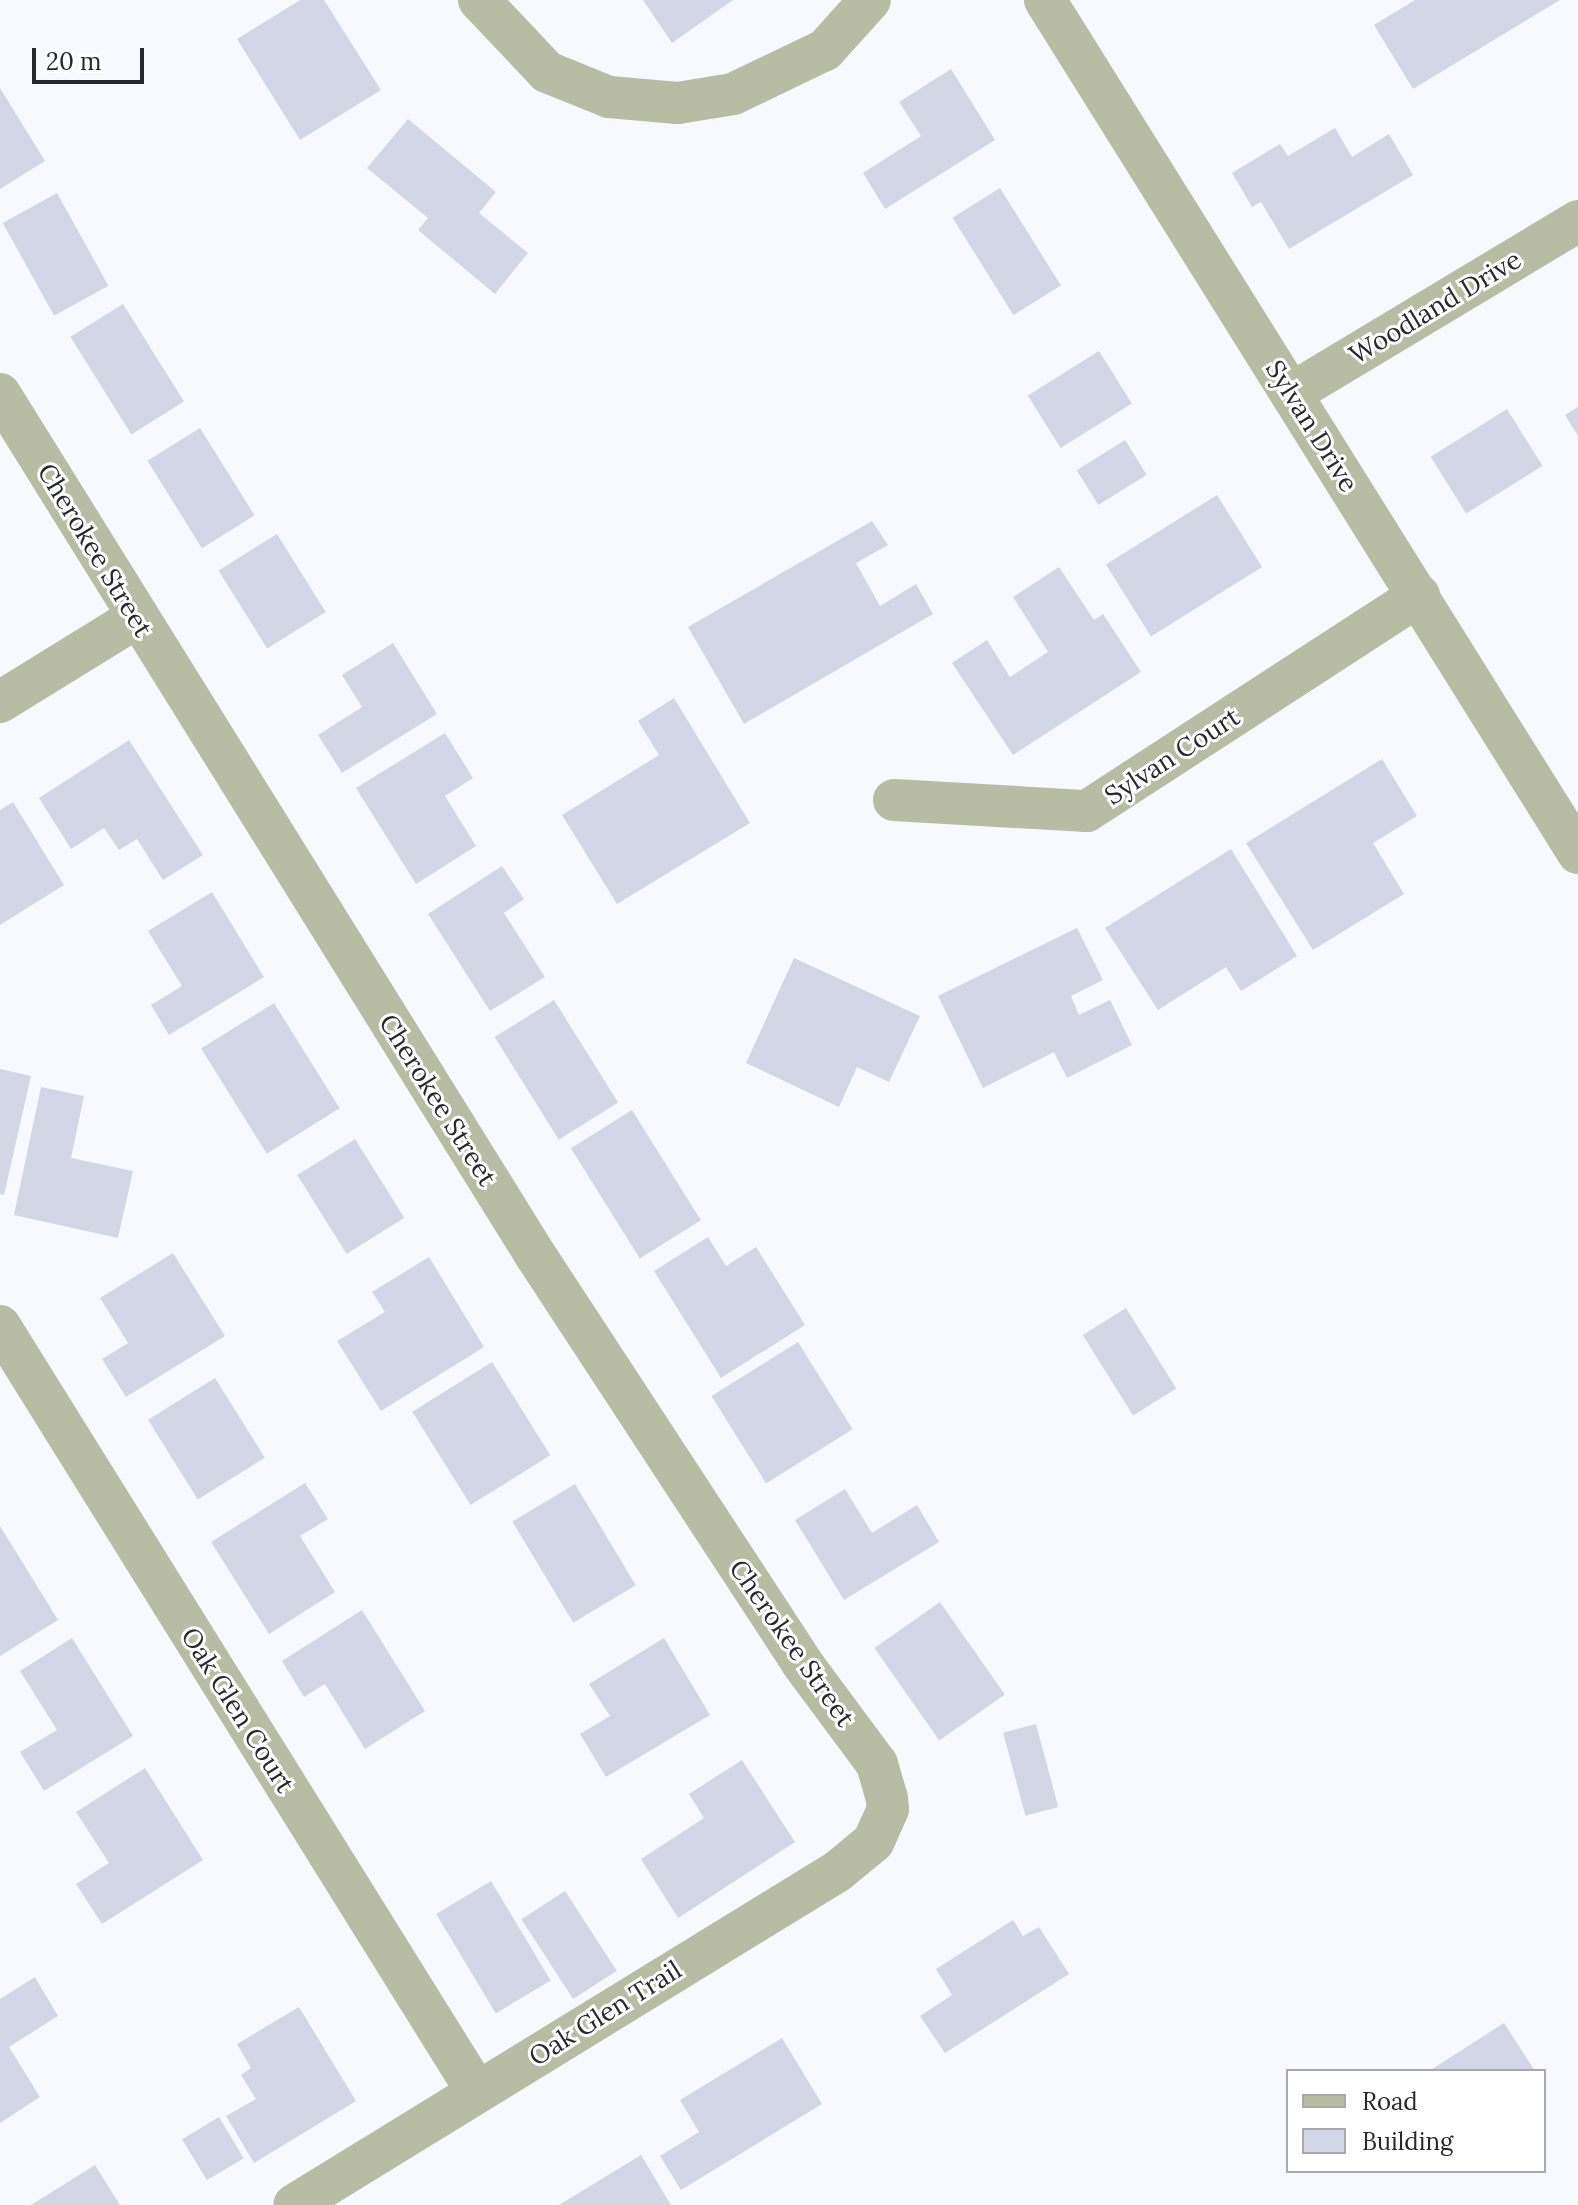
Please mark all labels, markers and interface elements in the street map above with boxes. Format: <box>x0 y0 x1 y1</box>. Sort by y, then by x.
scale bar <box>36 32 148 82</box>
text: 20 m <box>46 46 102 77</box>
street label: Woodland Drive <box>1344 244 1526 370</box>
street label: Sylvan Drive <box>1259 355 1365 497</box>
street label: Cherokee Street <box>31 458 159 642</box>
street label: Sylvan Court <box>1099 701 1245 811</box>
street label: Cherokee Street <box>373 1008 503 1192</box>
street label: Cherokee Street <box>723 1554 861 1732</box>
street label: Oak Glen Court <box>175 1622 301 1798</box>
street label: Oak Glen Trail <box>523 1954 687 2072</box>
legend <box>1286 2069 1546 2173</box>
text: Road <box>1362 2086 1418 2117</box>
text: Building <box>1362 2126 1453 2157</box>

